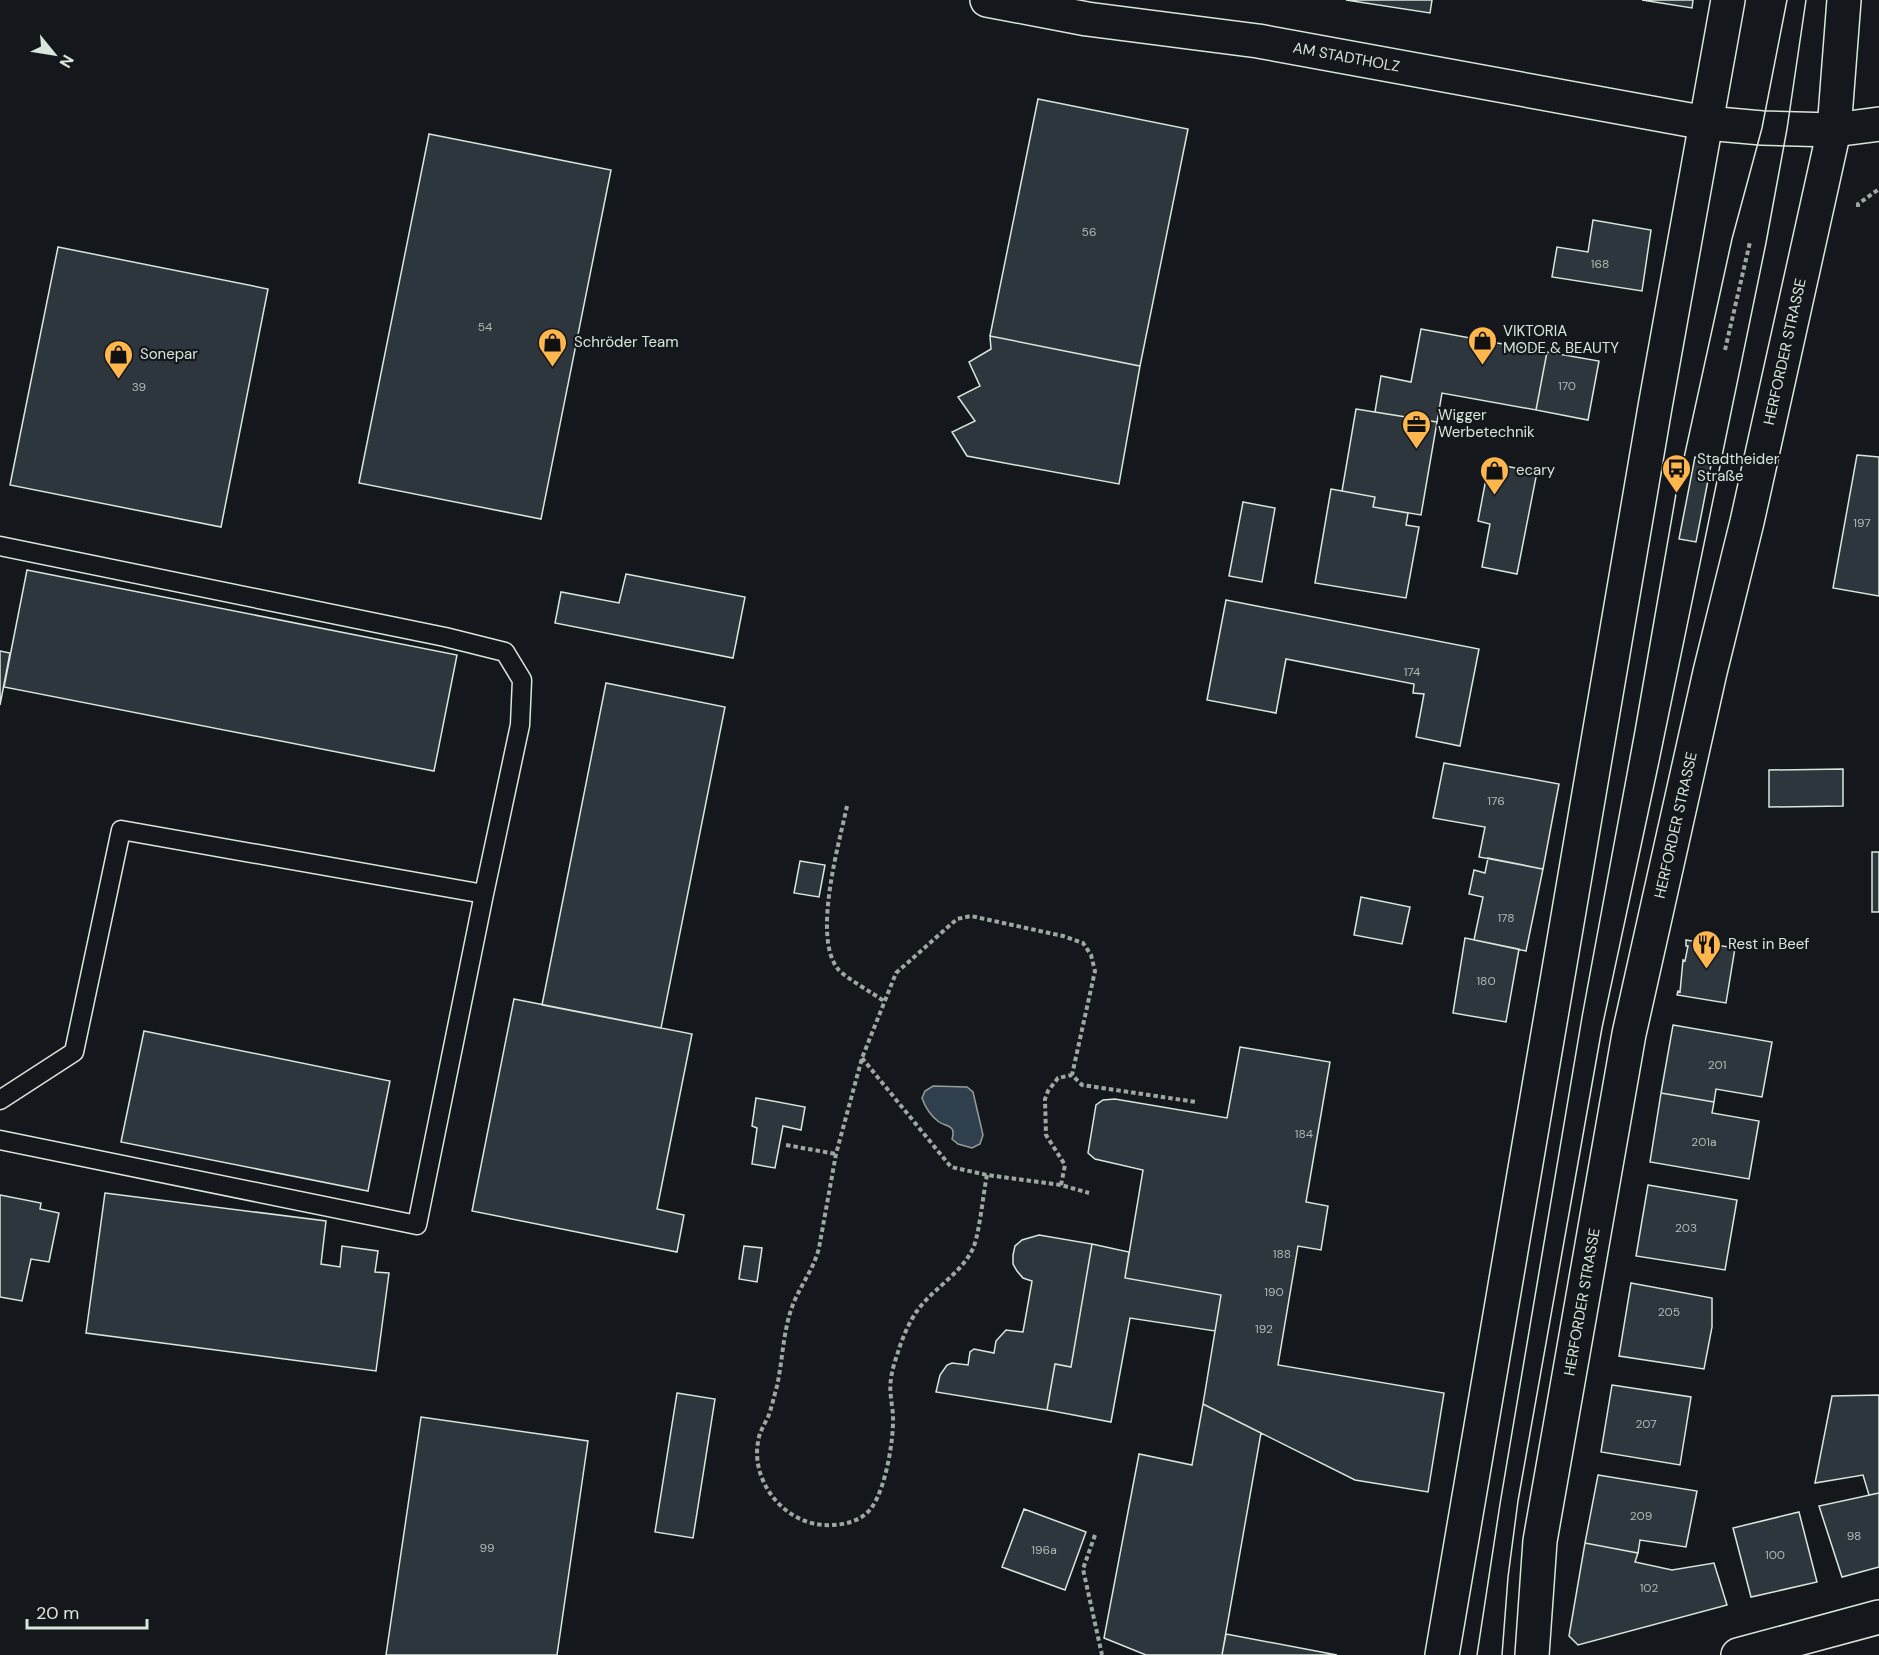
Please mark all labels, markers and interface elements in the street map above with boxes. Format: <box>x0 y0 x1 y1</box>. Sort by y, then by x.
north arrow <box>24 24 84 84</box>
street label: AM STADTHOLZ <box>1291 38 1401 77</box>
text: N <box>55 51 79 72</box>
house number: 56 <box>1082 224 1096 240</box>
house number: 168 <box>1591 256 1609 272</box>
street label: HERFORDER STRASSE <box>1759 276 1811 427</box>
house number: 54 <box>478 319 492 335</box>
place label: VIKTORIA MODE & BEAUTY <box>1503 321 1619 358</box>
shop icon: VIKTORIA MODE & BEAUTY <box>1466 324 1498 366</box>
shop icon: Schröder Team <box>537 326 569 368</box>
place label: Schröder Team <box>574 332 679 352</box>
shop icon: Sonepar <box>103 338 135 380</box>
place label: Sonepar <box>140 344 198 364</box>
house number: 170 <box>1558 378 1576 394</box>
house number: 39 <box>132 379 146 395</box>
place label: Wigger Werbetechnik <box>1438 405 1535 442</box>
office icon: Wigger Werbetechnik <box>1401 408 1433 450</box>
place label: Stadtheider Straße <box>1697 449 1780 486</box>
bus stop icon: Stadtheider Straße <box>1660 452 1692 494</box>
shop icon: ecary <box>1479 454 1511 496</box>
place label: ecary <box>1516 460 1556 480</box>
house number: 197 <box>1853 515 1871 531</box>
house number: 174 <box>1404 664 1420 680</box>
street label: HERFORDER STRASSE <box>1650 750 1702 900</box>
house number: 176 <box>1487 793 1505 809</box>
house number: 178 <box>1497 910 1515 926</box>
restaurant icon: Rest in Beef <box>1691 928 1723 970</box>
place label: Rest in Beef <box>1728 934 1809 954</box>
house number: 180 <box>1476 973 1496 989</box>
house number: 201 <box>1708 1057 1726 1073</box>
house number: 184 <box>1295 1126 1313 1142</box>
house number: 201a <box>1691 1134 1717 1150</box>
house number: 203 <box>1675 1220 1697 1236</box>
street label: HERFORDER STRASSE <box>1559 1227 1605 1377</box>
house number: 188 <box>1273 1246 1291 1262</box>
house number: 190 <box>1264 1284 1284 1300</box>
house number: 205 <box>1658 1304 1680 1320</box>
house number: 192 <box>1255 1321 1273 1337</box>
house number: 207 <box>1635 1416 1657 1432</box>
house number: 209 <box>1630 1508 1652 1524</box>
house number: 98 <box>1847 1528 1861 1544</box>
house number: 99 <box>479 1540 495 1556</box>
house number: 196a <box>1031 1542 1057 1558</box>
house number: 100 <box>1765 1547 1785 1563</box>
house number: 102 <box>1640 1580 1658 1596</box>
scale bar <box>27 1592 147 1630</box>
text: 20 m <box>36 1601 79 1625</box>

